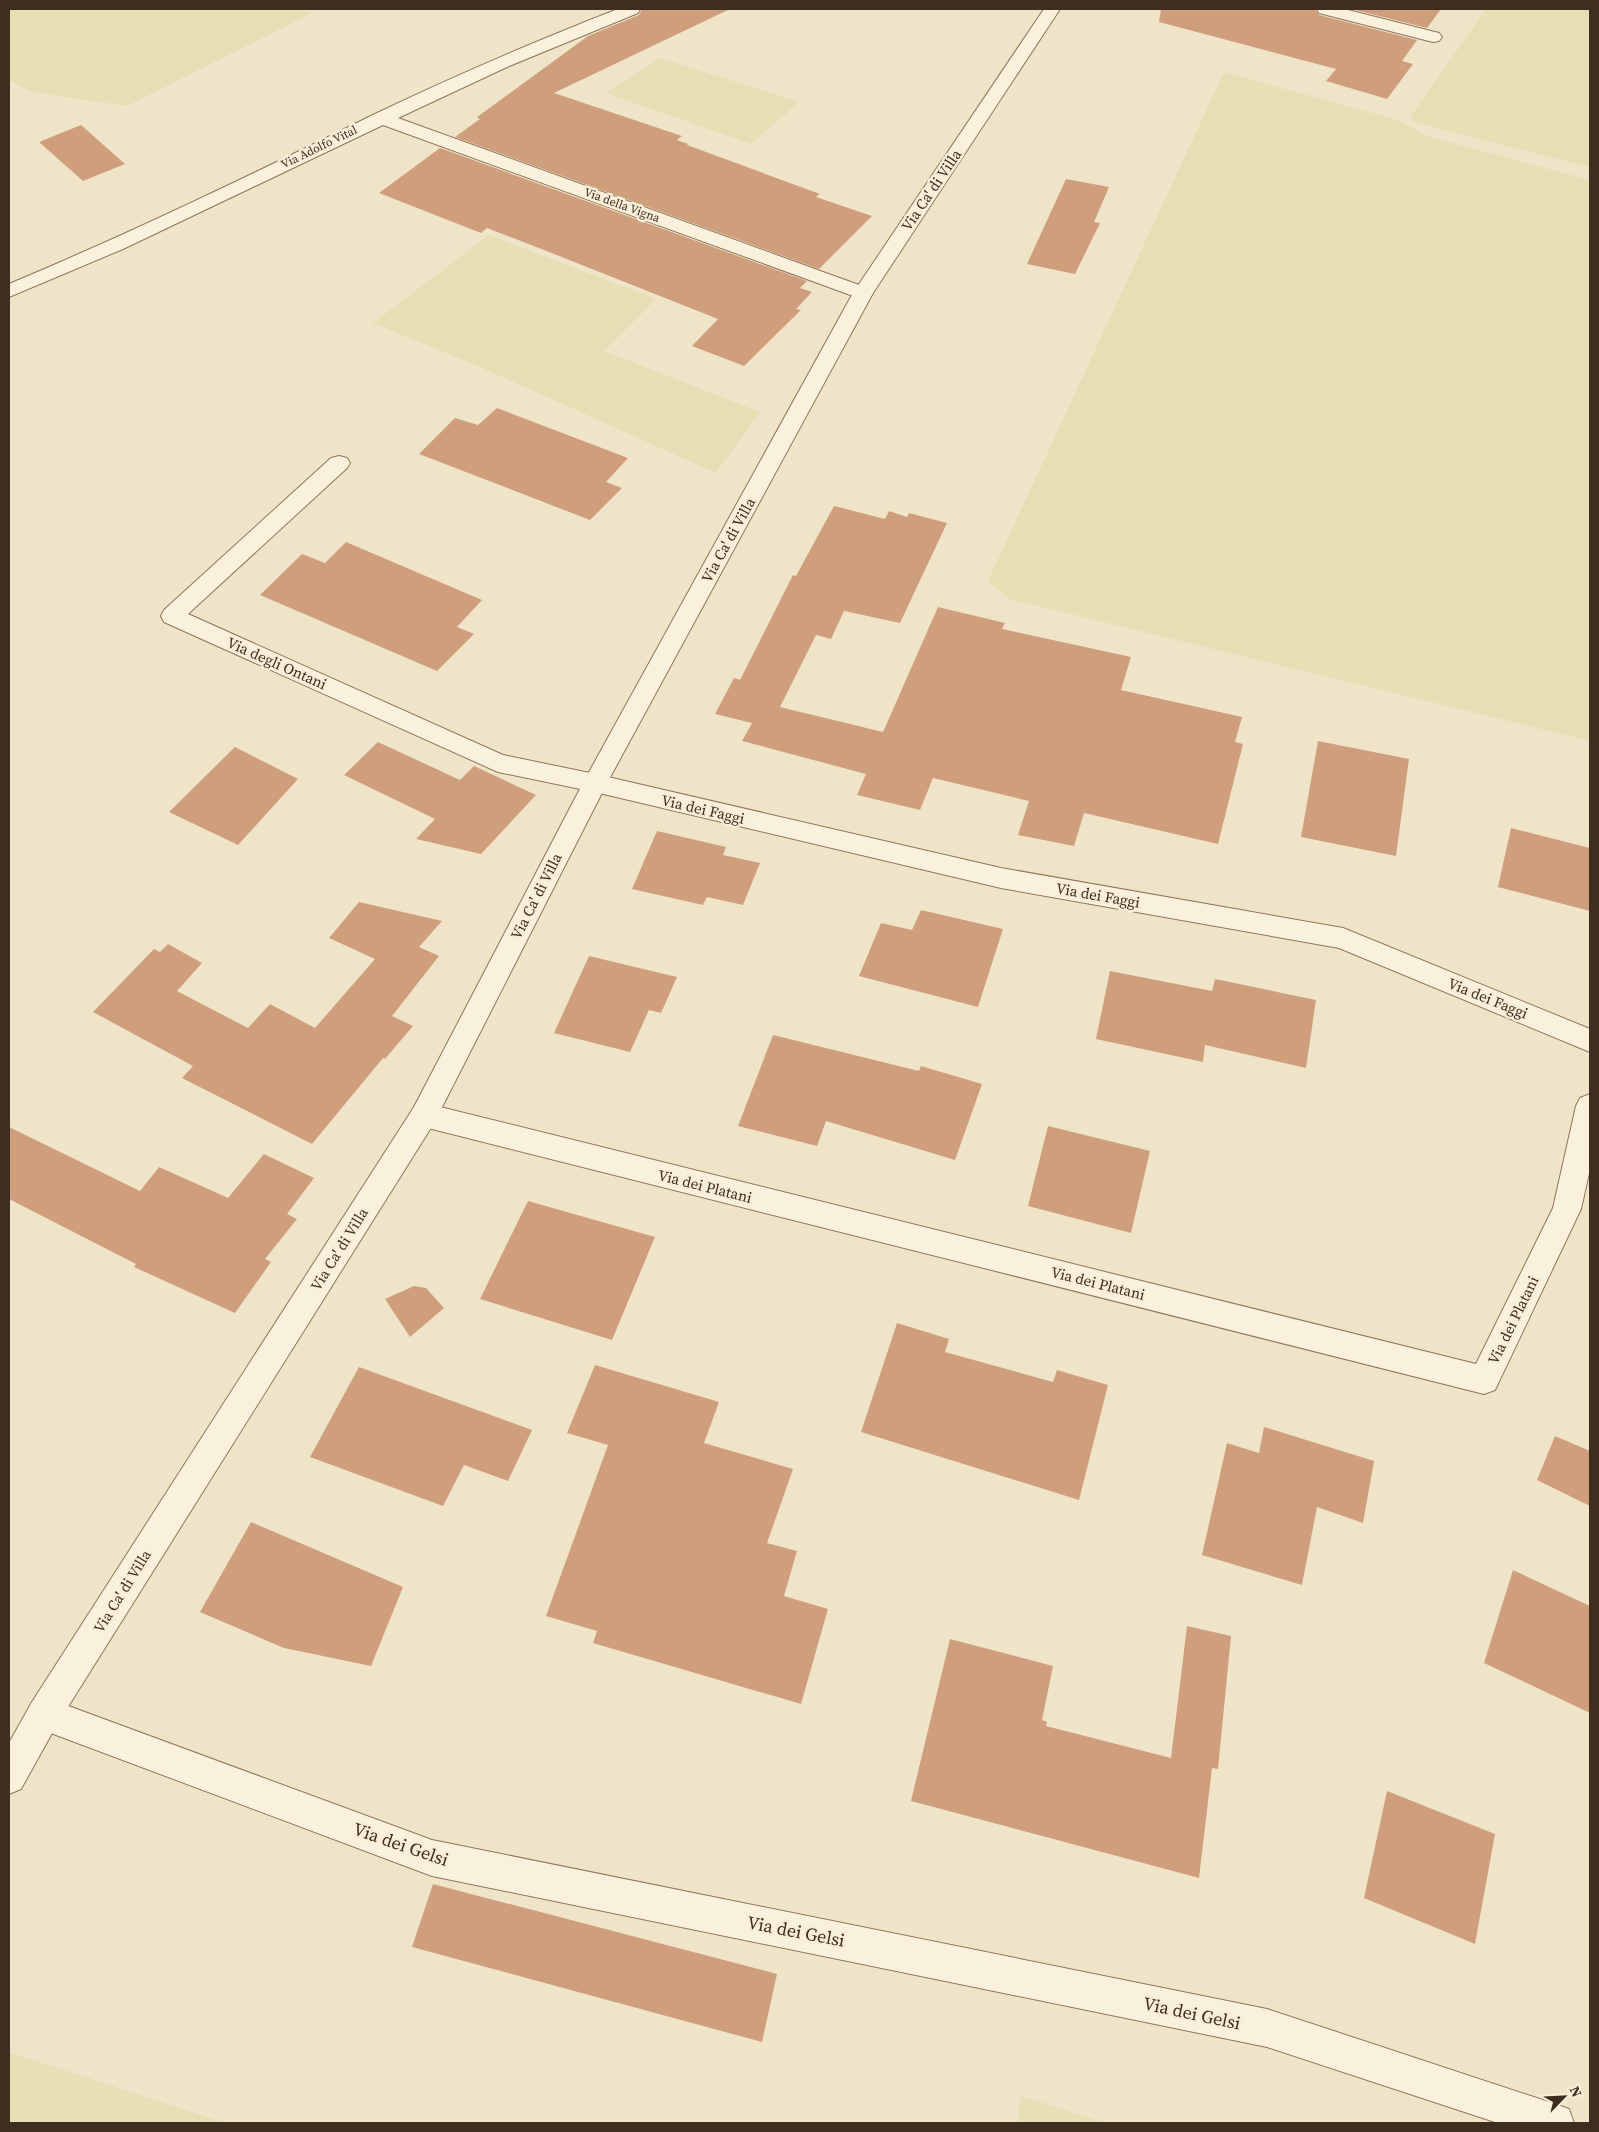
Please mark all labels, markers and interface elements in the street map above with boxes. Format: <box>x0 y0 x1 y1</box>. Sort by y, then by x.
street label: Via Adolfo Vital <box>278 121 360 172</box>
street label: Via Ca' di Villa <box>896 145 966 235</box>
street label: Via della Vigna <box>582 184 663 226</box>
street label: Via Ca' di Villa <box>696 493 760 586</box>
street label: Via degli Ontani <box>224 632 330 694</box>
street label: Via dei Faggi <box>659 789 747 829</box>
street label: Via Ca' di Villa <box>505 849 567 943</box>
street label: Via dei Faggi <box>1054 877 1142 913</box>
street label: Via dei Faggi <box>1445 972 1531 1024</box>
street label: Via dei Platani <box>656 1164 754 1208</box>
street label: Via Ca' di Villa <box>305 1203 373 1295</box>
street label: Via dei Platani <box>1049 1261 1147 1305</box>
street label: Via dei Platani <box>1482 1272 1544 1368</box>
street label: Via Ca' di Villa <box>88 1545 156 1637</box>
street label: Via dei Gelsi <box>350 1816 452 1872</box>
street label: Via dei Gelsi <box>745 1909 847 1953</box>
street label: Via dei Gelsi <box>1141 1990 1243 2036</box>
north arrow <box>1539 2072 1589 2122</box>
text: N <box>1565 2083 1587 2100</box>

